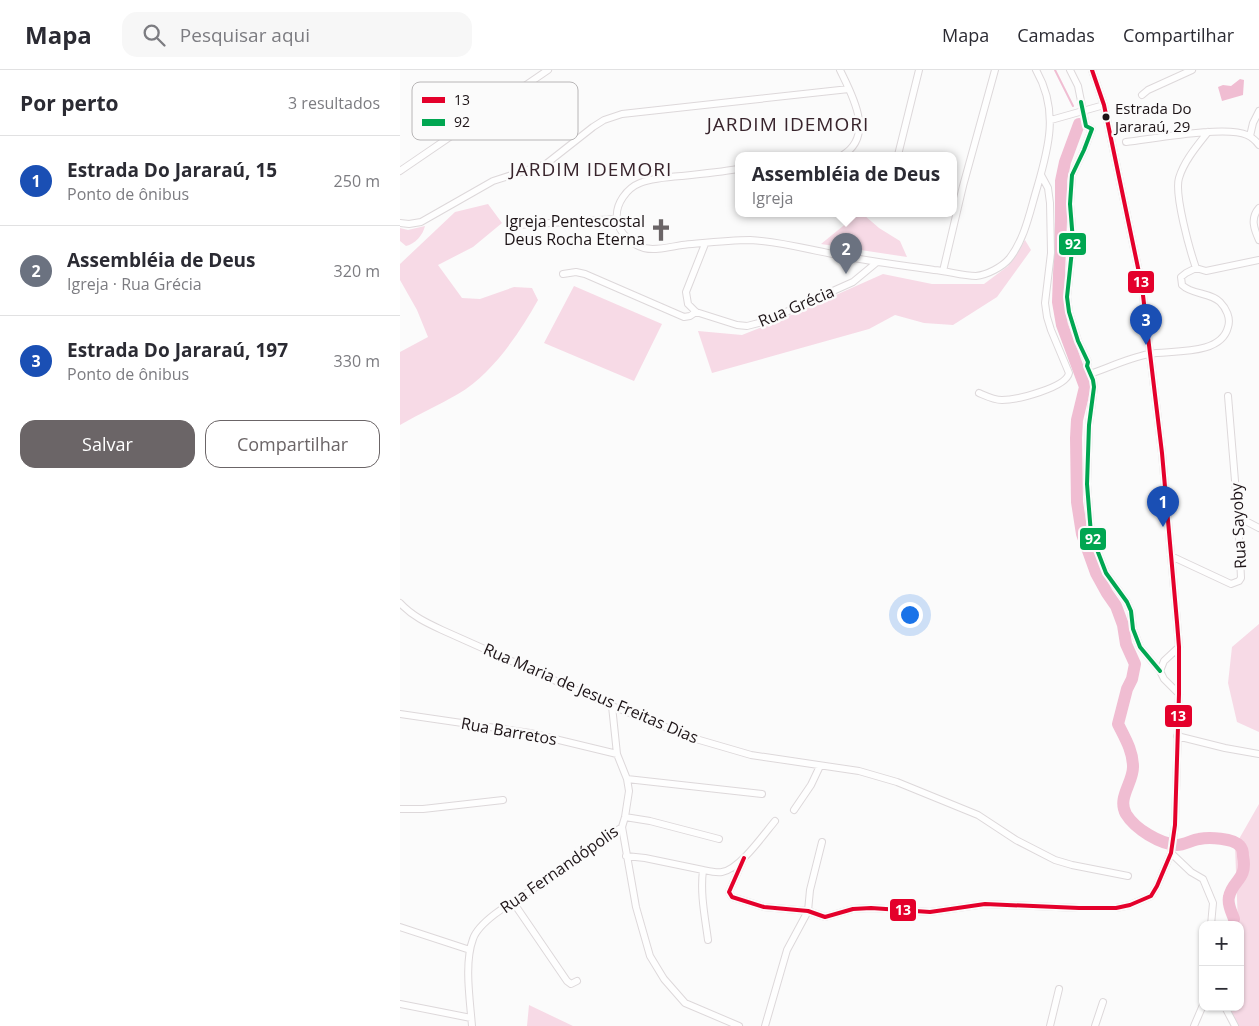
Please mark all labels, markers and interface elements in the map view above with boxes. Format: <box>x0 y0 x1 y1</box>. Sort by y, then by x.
search box <box>122 12 472 57</box>
text: Mapa <box>25 18 92 51</box>
icon: search <box>140 21 168 49</box>
text: Pesquisar aqui <box>180 22 310 48</box>
text: Mapa <box>942 23 989 47</box>
text: Camadas <box>1017 23 1095 47</box>
text: Compartilhar <box>1123 23 1234 47</box>
legend <box>412 82 578 140</box>
text: Por perto <box>20 89 119 117</box>
text: 13 <box>454 90 470 109</box>
text: 3 resultados <box>288 92 380 114</box>
place label: Estrada Do Jararaú, 29 <box>1113 98 1192 136</box>
district label: JARDIM IDEMORI <box>705 111 869 137</box>
text: 92 <box>454 112 470 131</box>
marker: Estrada Do Jararaú, 29 <box>1101 112 1111 122</box>
popup <box>735 152 957 217</box>
district label: JARDIM IDEMORI <box>508 156 672 182</box>
text: Estrada Do Jararaú, 15 <box>67 157 277 183</box>
text: Assembléia de Deus <box>752 161 940 187</box>
text: 1 <box>31 170 41 192</box>
text: 250 m <box>334 170 380 192</box>
text: Ponto de ônibus <box>67 183 189 205</box>
text: Igreja <box>752 187 793 209</box>
place label: Igreja Pentescostal Deus Rocha Eterna <box>504 210 645 250</box>
church icon: Igreja Pentescostal Deus Rocha Eterna <box>648 217 674 243</box>
line badge: 92 <box>1058 232 1087 256</box>
pin: 2 <box>830 233 862 274</box>
text: 92 <box>1065 234 1081 253</box>
text: Assembléia de Deus <box>67 247 256 273</box>
text: 2 <box>31 260 41 282</box>
text: 320 m <box>334 260 380 282</box>
line badge: 13 <box>1127 270 1155 294</box>
text: 13 <box>1133 272 1149 291</box>
text: Igreja · Rua Grécia <box>67 273 202 295</box>
street label: Rua Grécia <box>755 280 837 332</box>
pin: 3 <box>1130 304 1162 345</box>
text: Estrada Do Jararaú, 197 <box>67 337 288 363</box>
text: 3 <box>31 350 41 372</box>
text: 330 m <box>334 350 380 372</box>
text: Ponto de ônibus <box>67 363 189 385</box>
button: Salvar <box>20 420 195 468</box>
button: Compartilhar <box>205 420 380 468</box>
street label: Rua Sayoby <box>1225 482 1251 569</box>
pin: 1 <box>1147 486 1179 527</box>
line badge: 92 <box>1079 527 1107 551</box>
text: 92 <box>1085 529 1101 548</box>
your location <box>897 602 923 628</box>
street label: Rua Maria de Jesus Freitas Dias <box>480 638 702 748</box>
line badge: 13 <box>1164 704 1193 728</box>
text: 13 <box>1170 706 1186 725</box>
street label: Rua Barretos <box>459 712 559 750</box>
street label: Rua Fernandópolis <box>496 820 622 918</box>
line badge: 13 <box>889 898 917 922</box>
text: 13 <box>895 900 911 919</box>
map controls <box>1199 921 1244 1011</box>
button: + <box>1199 921 1244 966</box>
button: − <box>1199 966 1244 1011</box>

